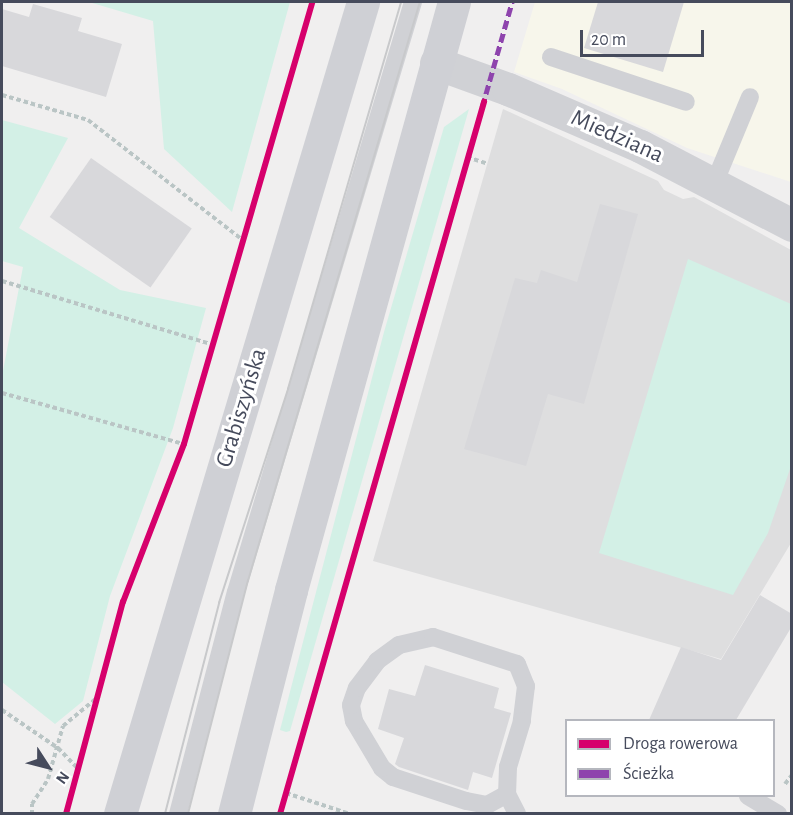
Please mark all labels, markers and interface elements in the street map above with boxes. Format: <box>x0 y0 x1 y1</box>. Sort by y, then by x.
scale bar <box>583 18 708 56</box>
text: 20 m <box>591 31 626 49</box>
street label: Miedziana <box>566 104 668 170</box>
street label: Grabiszyńska <box>210 345 274 471</box>
legend <box>565 719 775 797</box>
text: Droga rowerowa <box>623 735 738 753</box>
north arrow <box>18 737 78 797</box>
text: Ścieżka <box>623 765 674 783</box>
text: N <box>53 768 72 787</box>

